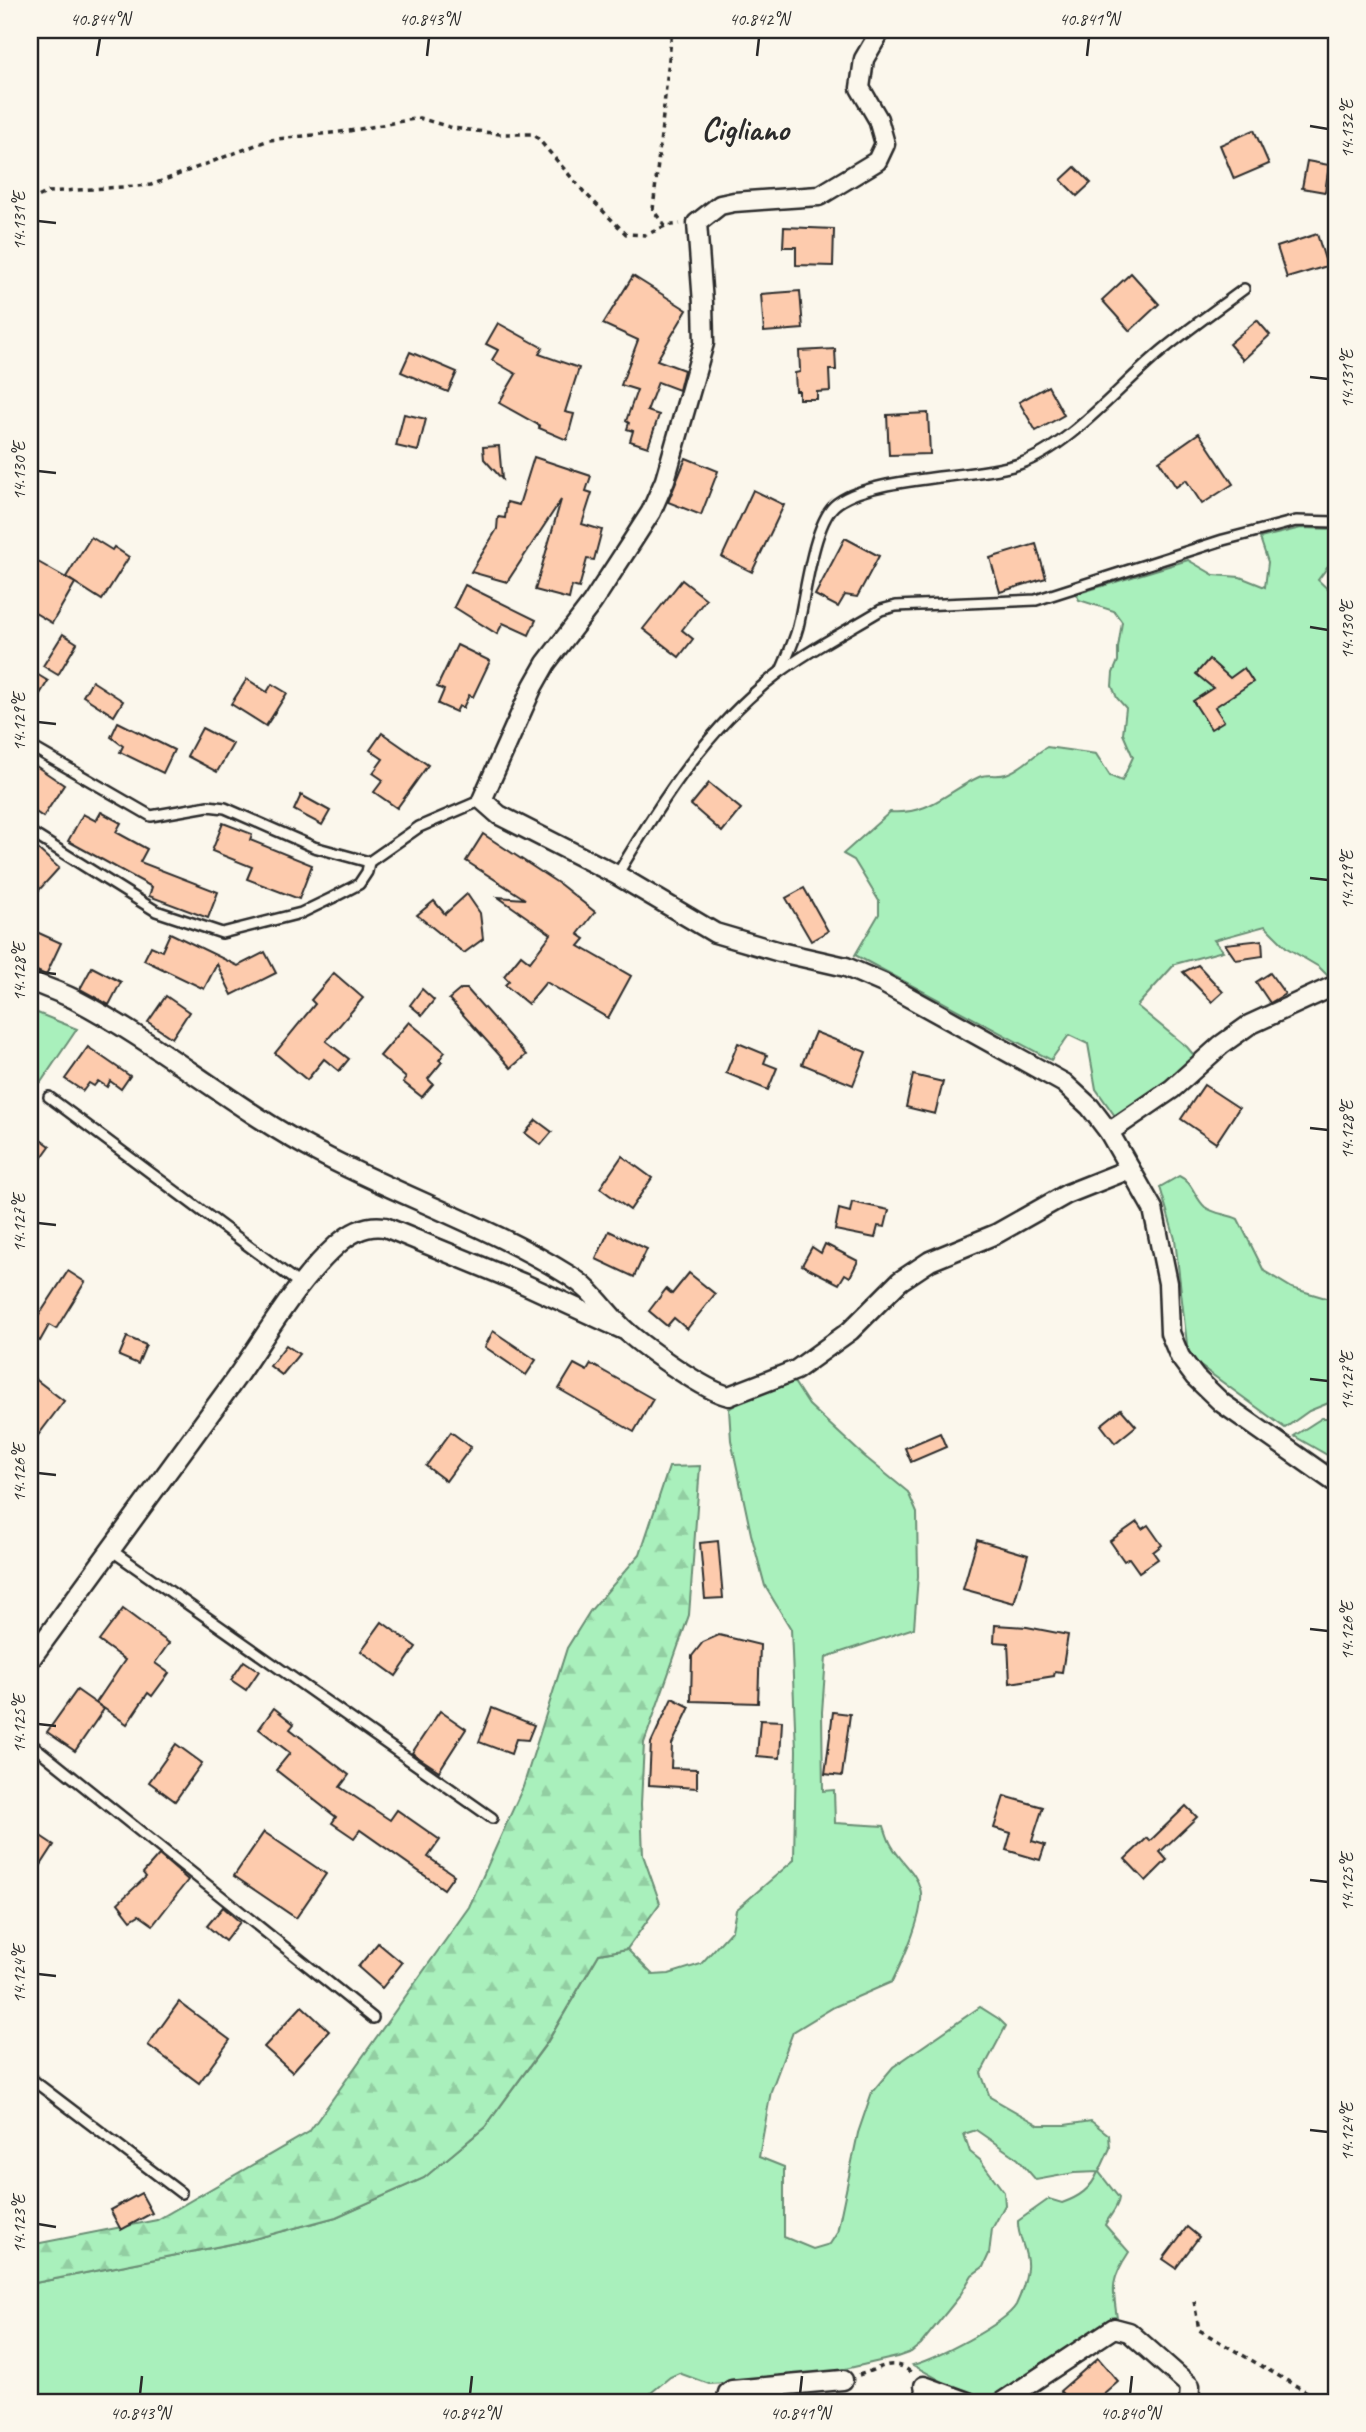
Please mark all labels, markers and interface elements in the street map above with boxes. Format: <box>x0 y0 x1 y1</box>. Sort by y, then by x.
text: 40.844°N <box>70 8 133 30</box>
text: 40.843°N <box>399 8 462 30</box>
text: 40.842°N <box>729 8 792 30</box>
text: 40.841°N <box>1059 8 1122 30</box>
text: 14.132°E <box>1336 97 1358 158</box>
district label: Cigliano <box>701 108 791 150</box>
text: 14.131°E <box>8 189 30 250</box>
text: 14.131°E <box>1336 347 1358 408</box>
text: 14.130°E <box>8 439 30 500</box>
text: 14.130°E <box>1336 598 1358 659</box>
text: 14.129°E <box>8 690 30 751</box>
text: 14.129°E <box>1336 848 1358 909</box>
text: 14.128°E <box>8 940 30 1001</box>
text: 14.128°E <box>1336 1098 1358 1159</box>
text: 14.127°E <box>8 1191 30 1252</box>
text: 14.127°E <box>1336 1349 1358 1410</box>
text: 14.126°E <box>8 1441 30 1502</box>
text: 14.126°E <box>1336 1599 1358 1660</box>
text: 14.125°E <box>8 1692 30 1753</box>
text: 14.125°E <box>1336 1850 1358 1911</box>
text: 14.124°E <box>8 1942 30 2003</box>
text: 14.124°E <box>1336 2100 1358 2161</box>
text: 14.123°E <box>8 2192 30 2253</box>
text: 40.843°N <box>110 2402 173 2424</box>
text: 40.842°N <box>440 2402 503 2424</box>
text: 40.841°N <box>770 2402 833 2424</box>
text: 40.840°N <box>1100 2402 1163 2424</box>

